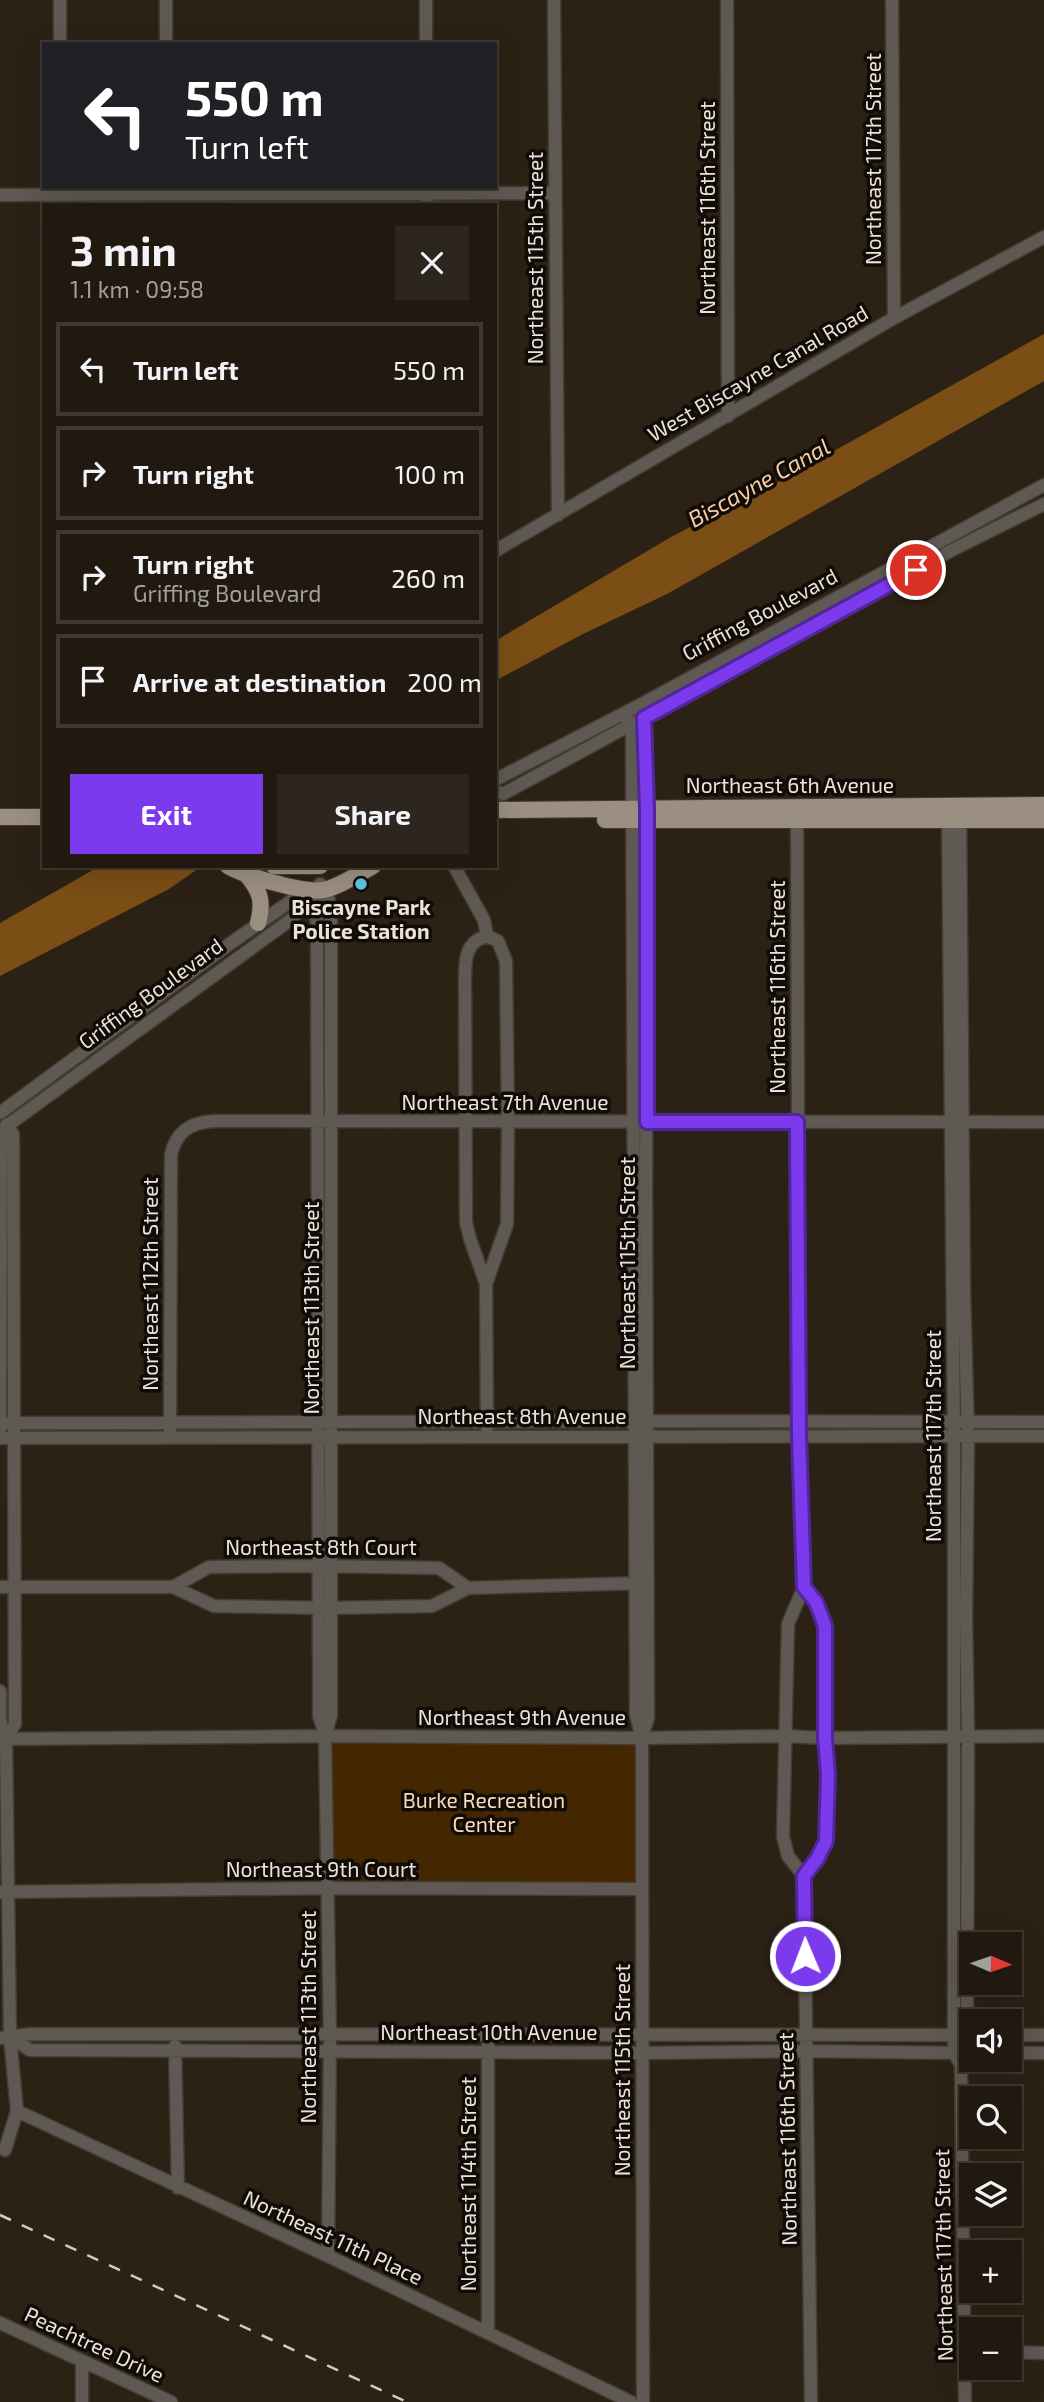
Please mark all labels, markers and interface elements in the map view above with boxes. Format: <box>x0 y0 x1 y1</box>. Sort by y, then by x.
street label: Northeast 117th Street <box>860 53 885 265</box>
text: 550 m <box>185 67 324 126</box>
icon: left <box>70 70 161 161</box>
street label: Northeast 116th Street <box>694 101 719 315</box>
text: Turn left <box>185 127 309 165</box>
street label: Northeast 115th Street <box>522 152 547 364</box>
text: 3 min <box>70 224 177 274</box>
button: close <box>395 226 469 300</box>
text: 1.1 km · 09:58 <box>70 275 204 303</box>
street label: West Biscayne Canal Road <box>643 299 872 446</box>
icon: left <box>74 350 112 388</box>
text: Turn left <box>133 354 239 385</box>
text: 550 m <box>393 354 465 385</box>
water label: Biscayne Canal <box>683 432 834 533</box>
icon: right <box>74 454 112 492</box>
text: Turn right <box>133 458 254 489</box>
text: 100 m <box>395 458 465 489</box>
pin <box>886 540 946 600</box>
text: Turn right <box>133 548 254 579</box>
icon: arrive <box>897 551 935 589</box>
icon: right <box>74 558 112 596</box>
text: 260 m <box>391 562 465 593</box>
street label: Griffing Boulevard <box>677 562 841 665</box>
text: Griffing Boulevard <box>133 579 322 607</box>
icon: arrive <box>74 662 112 700</box>
text: Arrive at destination <box>133 666 386 697</box>
text: 200 m <box>407 666 482 697</box>
street label: Northeast 6th Avenue <box>686 772 894 797</box>
button: Exit <box>70 774 263 854</box>
button: Share <box>277 774 469 854</box>
marker: Biscayne Park Police Station <box>353 876 369 892</box>
street label: Northeast 116th Street <box>764 880 789 1094</box>
place label: Biscayne Park Police Station <box>291 894 431 943</box>
street label: Griffing Boulevard <box>73 932 227 1053</box>
street label: Northeast 7th Avenue <box>401 1089 609 1114</box>
street label: Northeast 115th Street <box>614 1157 639 1369</box>
street label: Northeast 112th Street <box>137 1177 162 1391</box>
street label: Northeast 113th Street <box>298 1201 323 1415</box>
street label: Northeast 117th Street <box>920 1330 945 1542</box>
street label: Northeast 8th Avenue <box>417 1403 627 1428</box>
street label: Northeast 8th Court <box>225 1534 417 1559</box>
street label: Northeast 9th Avenue <box>418 1704 626 1729</box>
park label: Burke Recreation Center <box>403 1787 565 1836</box>
street label: Northeast 9th Court <box>226 1856 416 1881</box>
street label: Northeast 113th Street <box>295 1910 320 2124</box>
position arrow <box>768 1919 842 1993</box>
north arrow <box>959 1932 1022 1995</box>
map controls <box>959 1932 1022 2380</box>
street label: Northeast 115th Street <box>609 1964 634 2176</box>
button: sound <box>959 2009 1022 2072</box>
street label: Northeast 10th Avenue <box>380 2019 598 2044</box>
street label: Northeast 116th Street <box>772 2032 801 2246</box>
street label: Northeast 114th Street <box>455 2077 480 2291</box>
button: search <box>959 2086 1022 2149</box>
street label: Northeast 117th Street <box>928 2149 957 2361</box>
button: layers <box>959 2163 1022 2226</box>
street label: Northeast 11th Place <box>240 2184 427 2289</box>
button: + <box>959 2240 1022 2303</box>
street label: Peachtree Drive <box>21 2300 168 2387</box>
button: − <box>959 2317 1022 2380</box>

